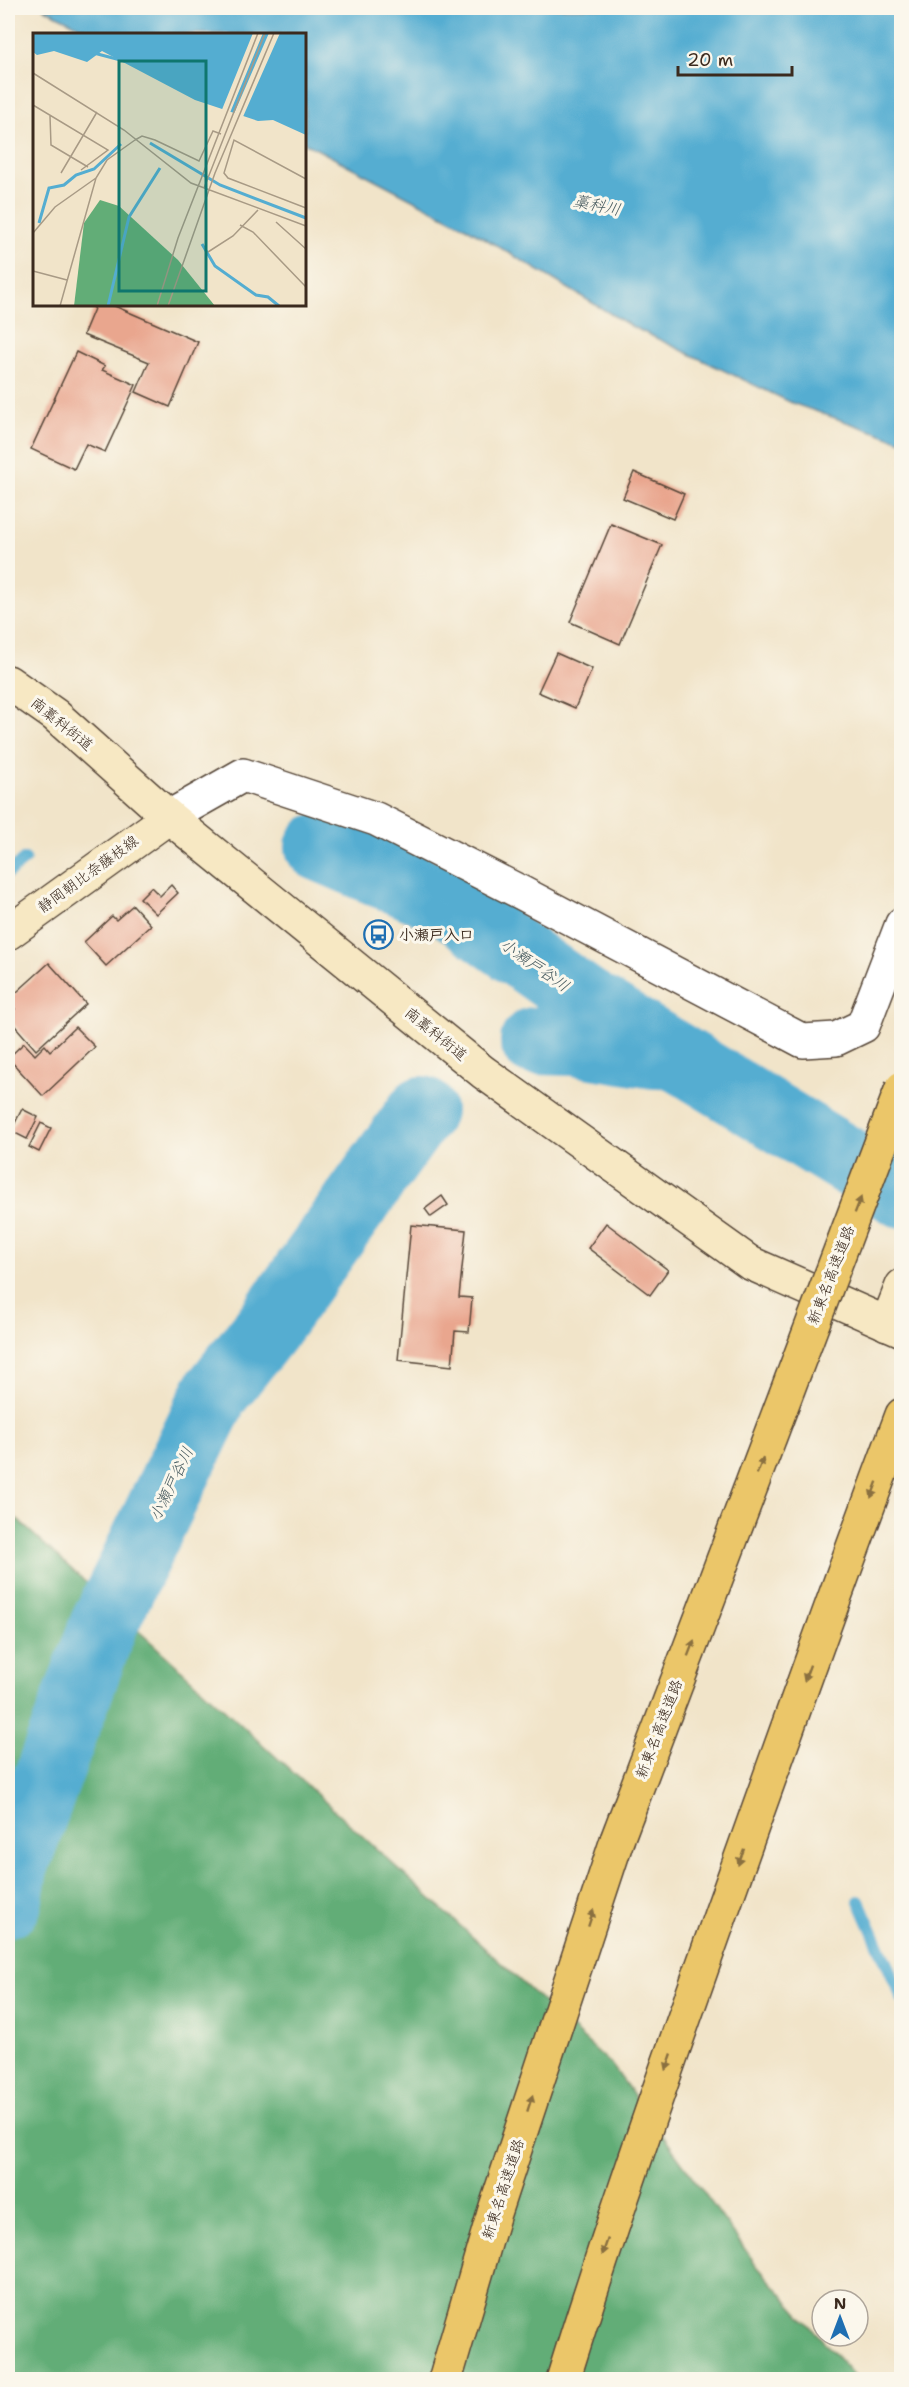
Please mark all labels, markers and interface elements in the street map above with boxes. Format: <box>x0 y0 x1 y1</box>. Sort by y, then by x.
inset map <box>33 33 306 306</box>
scale bar <box>678 39 792 77</box>
text: 20 m <box>687 48 733 72</box>
water label: 藁科川 <box>571 190 623 220</box>
street label: 南藁科街道 <box>27 693 97 755</box>
street label: 静岡朝比奈藤枝線 <box>34 831 142 917</box>
bus stop icon: 小瀬戸入口 <box>362 919 394 951</box>
place label: 小瀬戸入口 <box>399 925 474 945</box>
water label: 小瀬戸谷川 <box>496 933 574 997</box>
street label: 南藁科街道 <box>401 1003 471 1065</box>
one-way arrow <box>853 1196 863 1214</box>
street label: 新東名高速道路 <box>803 1222 859 1328</box>
water label: 小瀬戸谷川 <box>144 1443 198 1525</box>
one-way arrow <box>755 1457 765 1475</box>
one-way arrow <box>868 1481 878 1499</box>
one-way arrow <box>686 1639 696 1657</box>
one-way arrow <box>801 1664 811 1682</box>
street label: 新東名高速道路 <box>631 1676 687 1782</box>
one-way arrow <box>736 1848 746 1866</box>
one-way arrow <box>587 1909 596 1927</box>
one-way arrow <box>664 2053 673 2071</box>
one-way arrow <box>526 2094 536 2112</box>
street label: 新東名高速道路 <box>477 2136 529 2242</box>
one-way arrow <box>600 2238 610 2256</box>
north arrow <box>810 2288 870 2348</box>
text: N <box>834 2293 846 2314</box>

